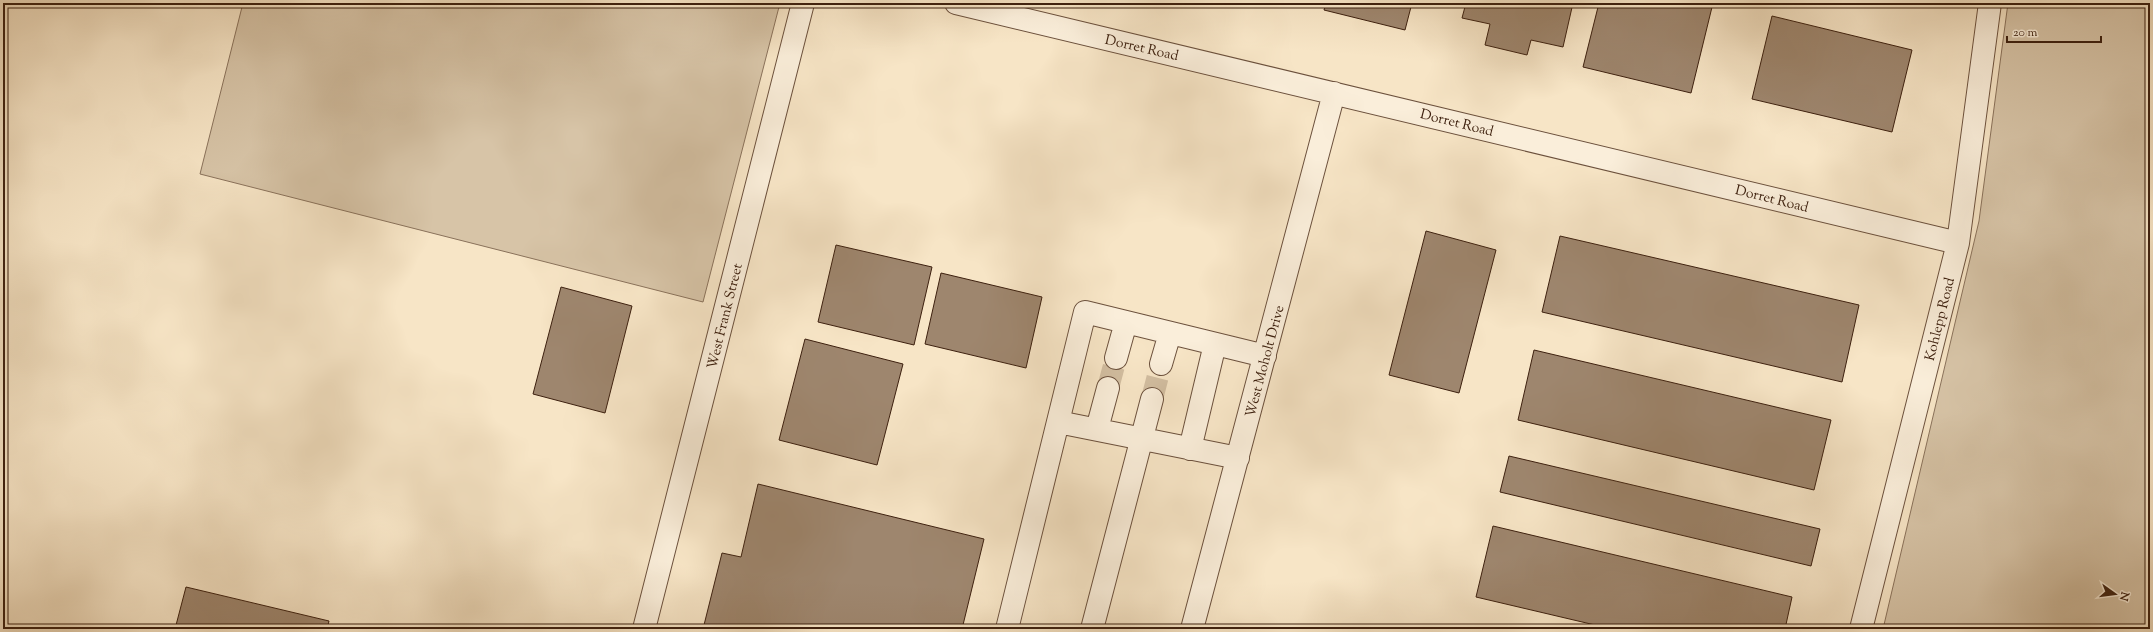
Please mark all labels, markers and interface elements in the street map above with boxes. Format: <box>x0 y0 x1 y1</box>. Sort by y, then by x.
scale bar <box>2007 18 2101 44</box>
text: 20 m <box>2013 24 2038 42</box>
street label: Dorret Road <box>1103 31 1180 67</box>
street label: Dorret Road <box>1418 105 1495 143</box>
street label: Dorret Road <box>1733 181 1810 219</box>
street label: West Frank Street <box>703 261 749 371</box>
street label: Kohlepp Road <box>1921 276 1961 363</box>
street label: West Moholt Drive <box>1241 303 1290 420</box>
north arrow <box>2095 574 2135 614</box>
text: N <box>2115 589 2133 603</box>

